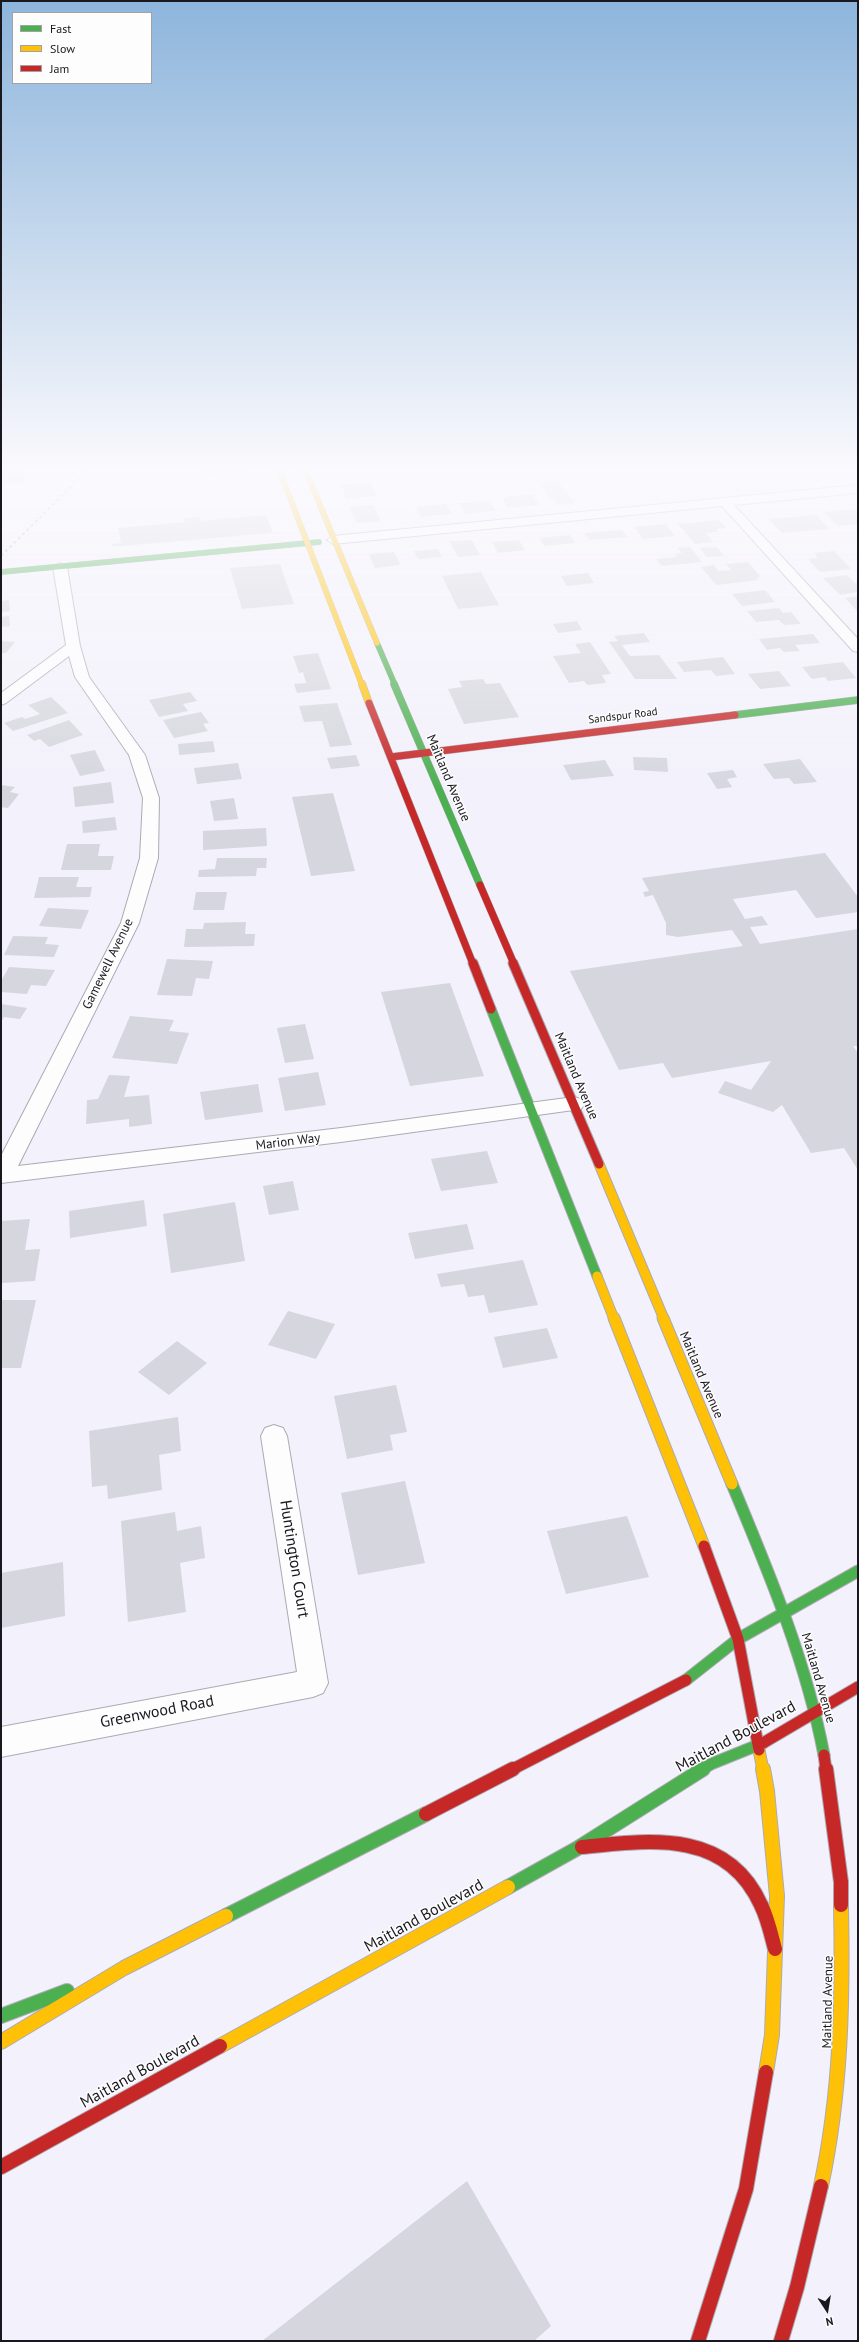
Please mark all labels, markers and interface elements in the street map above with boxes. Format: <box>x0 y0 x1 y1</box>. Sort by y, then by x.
legend <box>12 12 152 84</box>
text: Fast <box>50 21 71 36</box>
text: Slow <box>50 41 75 56</box>
text: Jam <box>50 61 69 76</box>
street label: Sandspur Road <box>588 705 658 727</box>
street label: Maitland Avenue <box>423 732 473 824</box>
street label: Gamewell Avenue <box>79 916 137 1012</box>
street label: Maitland Avenue <box>551 1030 601 1122</box>
street label: Marion Way <box>255 1130 321 1154</box>
street label: Maitland Avenue <box>676 1329 726 1421</box>
street label: Huntington Court <box>275 1499 313 1619</box>
street label: Maitland Avenue <box>798 1631 838 1725</box>
street label: Greenwood Road <box>98 1692 216 1732</box>
street label: Maitland Boulevard <box>673 1697 799 1777</box>
street label: Maitland Boulevard <box>361 1875 487 1957</box>
street label: Maitland Avenue <box>819 1955 837 2049</box>
street label: Maitland Boulevard <box>77 2031 203 2113</box>
north arrow <box>807 2290 847 2330</box>
text: N <box>825 2314 834 2329</box>

